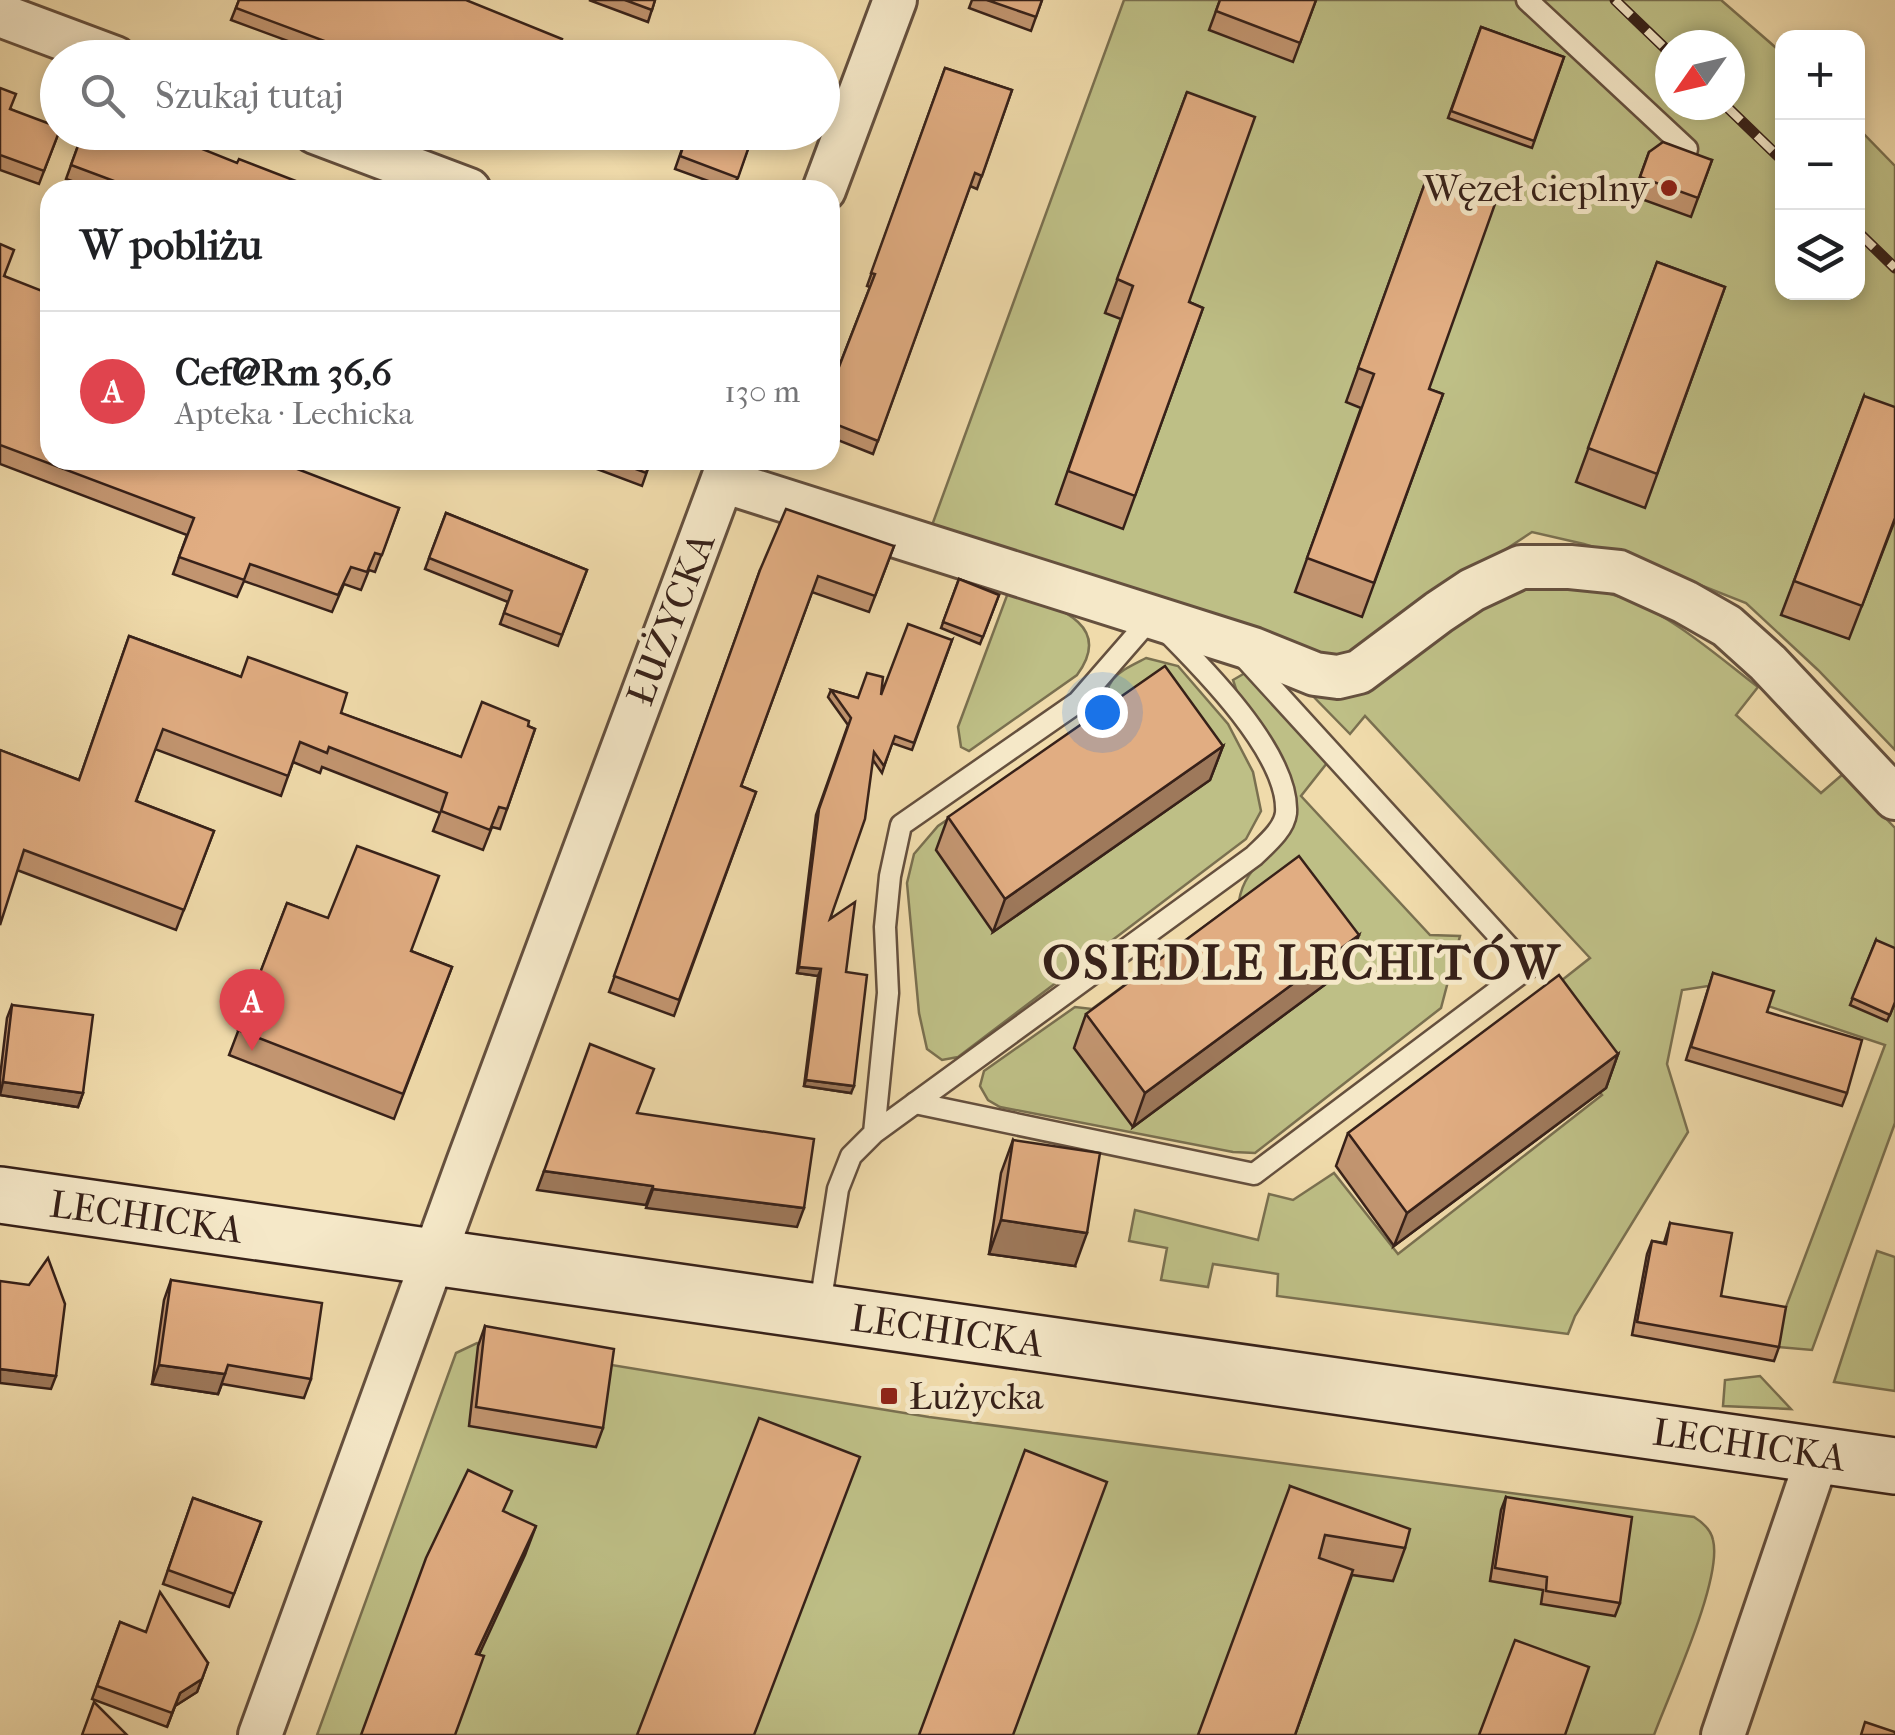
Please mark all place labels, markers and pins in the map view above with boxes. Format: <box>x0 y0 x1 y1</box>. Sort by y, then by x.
place label: Węzeł cieplny <box>1422 166 1651 211</box>
marker: Węzeł cieplny <box>1658 177 1680 199</box>
pin: A <box>220 968 284 1051</box>
place label: Łużycka <box>909 1374 1044 1419</box>
marker: Łużycka <box>878 1385 900 1407</box>

